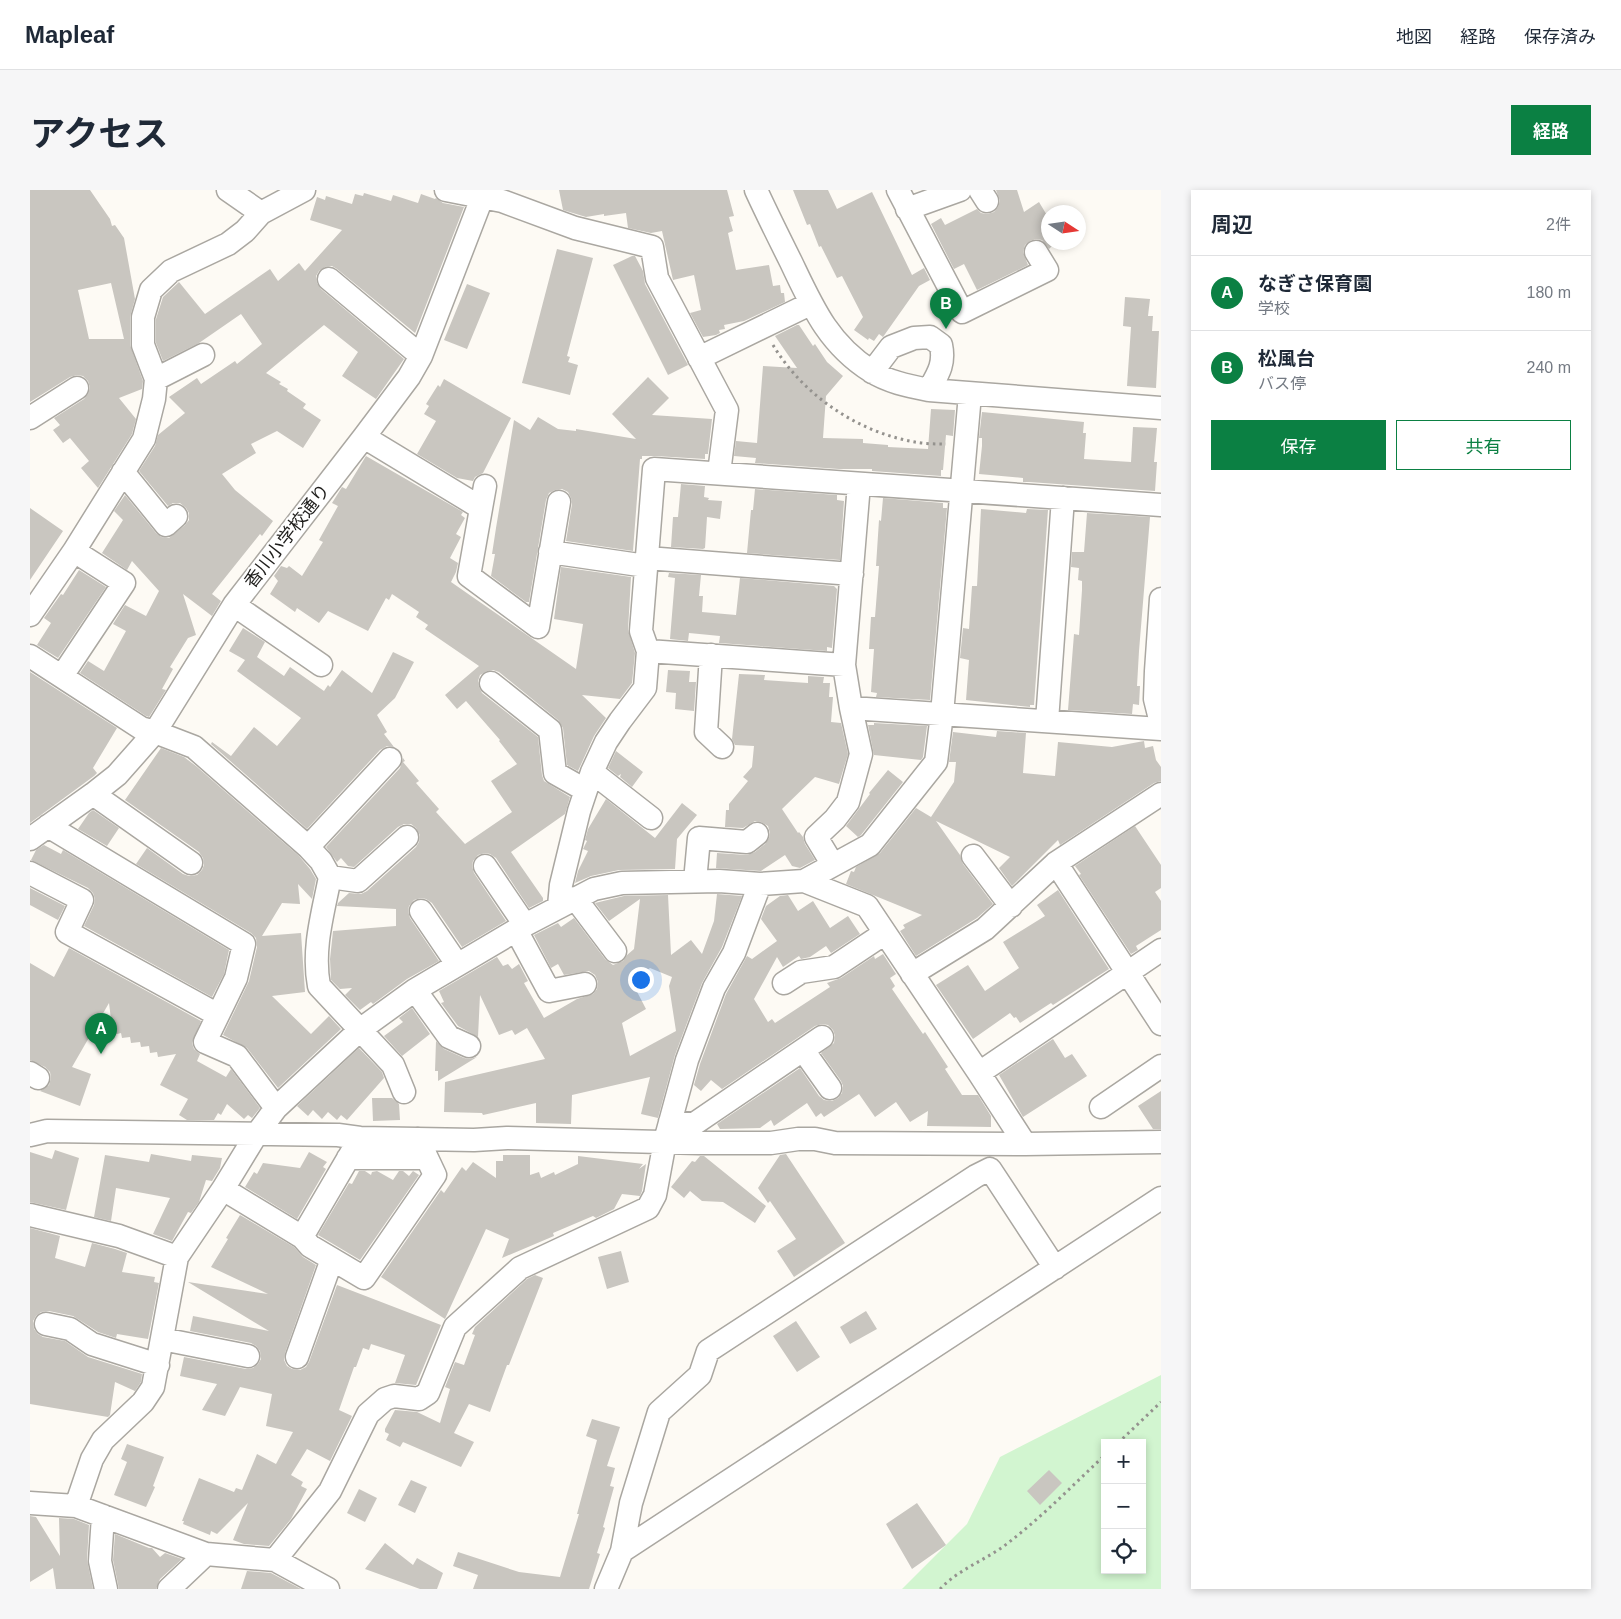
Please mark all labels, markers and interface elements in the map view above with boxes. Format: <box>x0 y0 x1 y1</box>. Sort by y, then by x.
text: Mapleaf <box>25 21 114 48</box>
text: 地図 <box>1396 27 1432 47</box>
text: 経路 <box>1460 27 1496 47</box>
text: 保存済み <box>1524 27 1596 47</box>
button: 経路 <box>1511 105 1591 155</box>
text: アクセス <box>30 114 168 153</box>
north arrow <box>1041 205 1086 250</box>
text: 周辺 <box>1211 213 1253 236</box>
text: 2件 <box>1546 216 1571 233</box>
text: なぎさ保育園 <box>1258 273 1372 294</box>
text: A <box>1221 284 1233 301</box>
text: 180 m <box>1527 284 1571 301</box>
pin: B <box>930 288 962 329</box>
text: 学校 <box>1258 300 1290 317</box>
text: 松風台 <box>1258 348 1315 369</box>
text: B <box>1221 359 1233 376</box>
text: 240 m <box>1527 359 1571 376</box>
text: バス停 <box>1258 375 1306 392</box>
button: 保存 <box>1211 420 1386 470</box>
button: 共有 <box>1396 420 1571 470</box>
street label: 香川小学校通り <box>240 480 334 592</box>
your location <box>628 967 654 993</box>
pin: A <box>85 1013 117 1054</box>
map controls <box>1101 1439 1146 1574</box>
button: + <box>1101 1439 1146 1484</box>
button: − <box>1101 1484 1146 1529</box>
button: locate <box>1101 1529 1146 1574</box>

